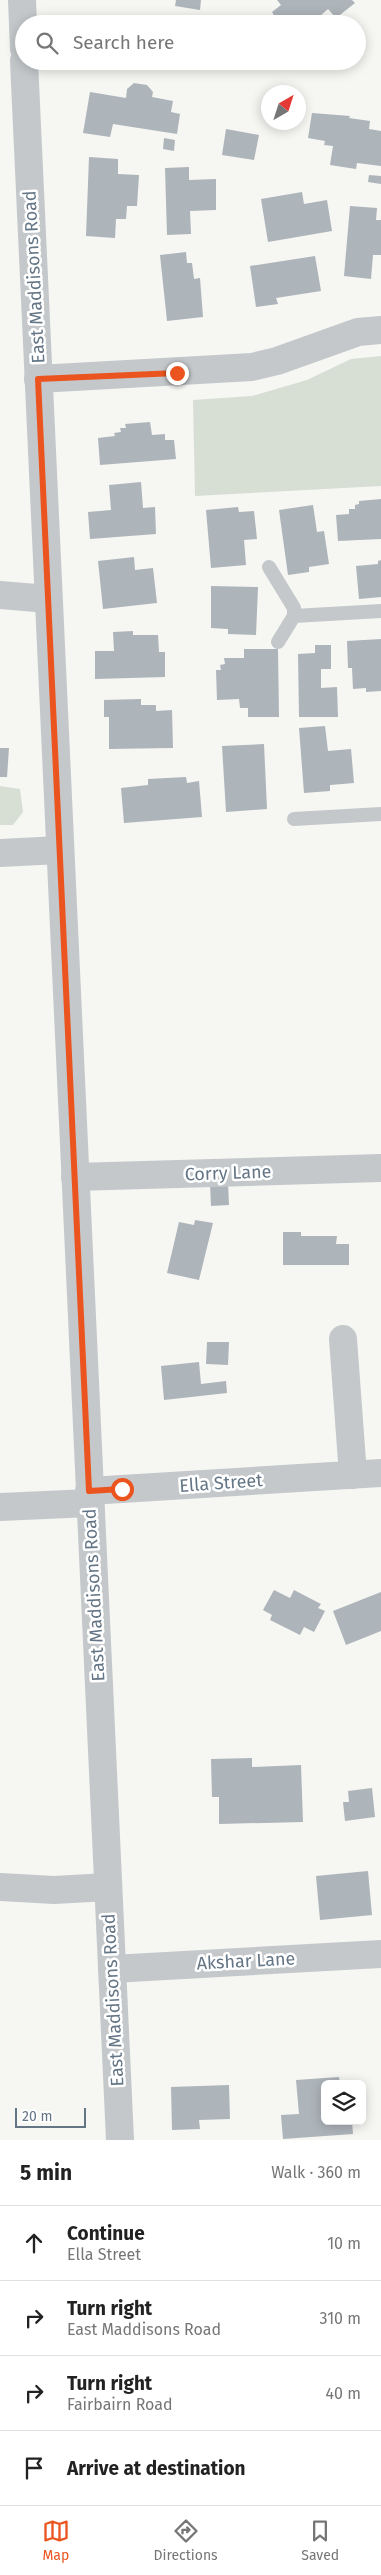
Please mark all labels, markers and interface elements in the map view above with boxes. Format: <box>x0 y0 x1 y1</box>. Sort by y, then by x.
search box <box>15 15 366 70</box>
icon: search <box>33 29 61 57</box>
text: Search here <box>73 31 174 54</box>
north arrow <box>261 85 306 130</box>
street label: East Maddisons Road <box>18 190 50 364</box>
route end <box>166 362 189 385</box>
street label: Corry Lane <box>184 1160 272 1186</box>
street label: Ella Street <box>179 1469 264 1497</box>
route start <box>111 1478 134 1501</box>
street label: East Maddisons Road <box>78 1508 110 1682</box>
street label: East Maddisons Road <box>97 1913 129 2087</box>
street label: Akshar Lane <box>196 1947 296 1975</box>
map controls <box>321 2080 366 2125</box>
button: layers <box>321 2080 366 2125</box>
scale bar <box>15 2105 86 2128</box>
text: 20 m <box>22 2108 52 2125</box>
text: 5 min <box>20 2160 72 2186</box>
text: Walk · 360 m <box>271 2163 361 2182</box>
text: Continue <box>67 2222 145 2245</box>
icon: ahead <box>20 2229 48 2257</box>
text: 10 m <box>327 2234 361 2253</box>
text: Ella Street <box>67 2245 141 2264</box>
text: Turn right <box>67 2297 152 2320</box>
icon: right <box>20 2304 48 2332</box>
text: 310 m <box>320 2309 361 2328</box>
text: East Maddisons Road <box>67 2320 221 2339</box>
text: Turn right <box>67 2372 152 2395</box>
icon: right <box>20 2379 48 2407</box>
text: 40 m <box>326 2384 361 2403</box>
text: Fairbairn Road <box>67 2395 173 2414</box>
icon: arrive <box>20 2454 48 2482</box>
text: Arrive at destination <box>67 2457 246 2480</box>
tab: Map <box>42 2517 70 2564</box>
tab: Directions <box>153 2517 218 2564</box>
tab: Saved <box>301 2517 339 2564</box>

